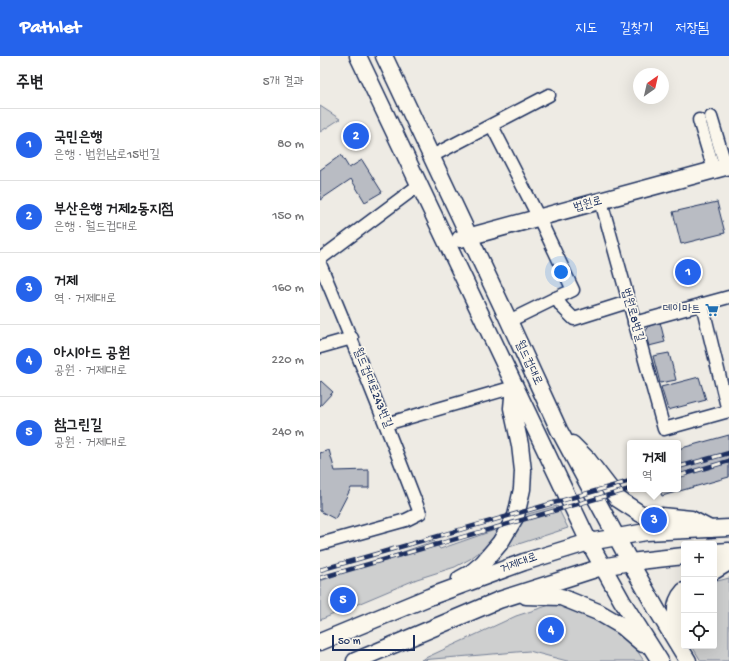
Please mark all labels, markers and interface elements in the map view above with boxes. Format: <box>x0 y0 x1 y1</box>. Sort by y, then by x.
text: Pathlet <box>20 17 81 40</box>
text: 지도 <box>575 21 597 38</box>
text: 길찾기 <box>619 21 653 38</box>
text: 저장됨 <box>675 21 709 38</box>
north arrow <box>633 68 669 104</box>
text: 주변 <box>16 74 43 94</box>
text: 5개 결과 <box>263 75 304 90</box>
pin: 2 <box>343 121 369 151</box>
text: 국민은행 <box>54 129 102 147</box>
text: 1 <box>26 137 32 152</box>
text: 80 m <box>277 137 304 152</box>
text: 은행 · 법원남로15번길 <box>54 148 160 163</box>
street label: 법원로 <box>572 194 604 216</box>
text: 부산은행 거제2동지점 <box>54 201 174 219</box>
text: 2 <box>26 209 32 224</box>
text: 150 m <box>272 209 304 224</box>
text: 은행 · 월드컵대로 <box>54 220 137 235</box>
pin: 1 <box>675 257 701 287</box>
your location <box>551 262 571 282</box>
text: 거제 <box>54 273 78 291</box>
text: 3 <box>26 281 32 296</box>
text: 160 m <box>272 281 304 296</box>
street label: 법원로8번길 <box>618 287 646 344</box>
text: 역 · 거제대로 <box>54 292 117 307</box>
supermarket icon: 데이마트 <box>704 302 720 318</box>
place label: 데이마트 <box>662 303 701 317</box>
street label: 월드컵대로 <box>511 338 545 388</box>
text: 아시아드 공원 <box>54 345 130 363</box>
street label: 월드컵대로243번길 <box>350 346 395 431</box>
text: 4 <box>26 353 32 368</box>
text: 220 m <box>272 353 304 368</box>
text: 공원 · 거제대로 <box>54 364 127 379</box>
text: 참그린길 <box>54 417 102 435</box>
text: 5 <box>26 425 32 440</box>
text: 240 m <box>272 425 304 440</box>
text: 공원 · 거제대로 <box>54 436 127 451</box>
popup <box>627 440 681 492</box>
text: 거제 <box>642 450 666 468</box>
text: 역 <box>642 469 652 484</box>
pin: 3 <box>641 505 667 535</box>
map controls <box>681 541 717 649</box>
button: + <box>681 541 717 577</box>
street label: 거제대로 <box>498 551 540 577</box>
button: − <box>681 577 717 613</box>
pin: 5 <box>330 585 356 615</box>
button: locate <box>681 613 717 649</box>
pin: 4 <box>538 615 564 645</box>
scale bar <box>332 633 415 652</box>
text: 50 m <box>338 636 360 648</box>

